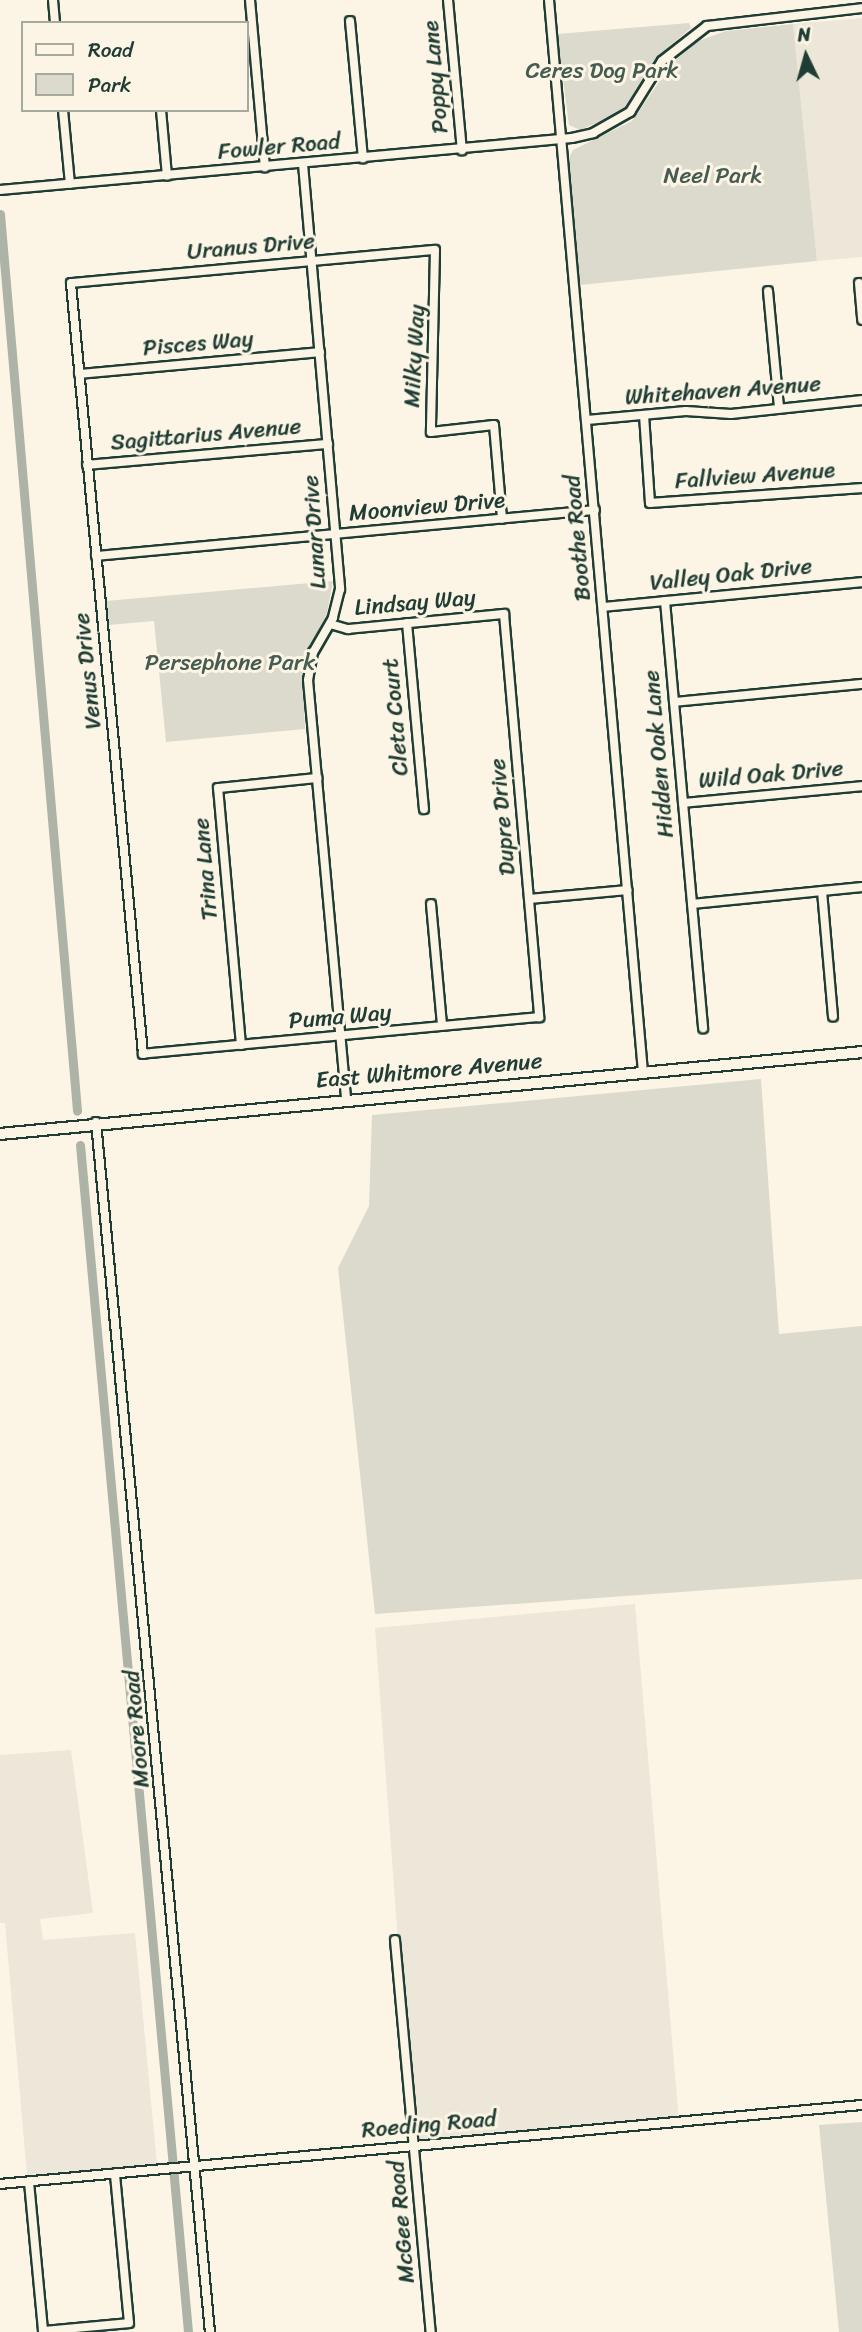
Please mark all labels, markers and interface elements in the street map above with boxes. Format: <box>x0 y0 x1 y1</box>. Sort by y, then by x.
text: N <box>796 18 812 52</box>
street label: Poppy Lane <box>417 19 455 135</box>
legend <box>21 21 248 112</box>
north arrow <box>771 21 841 91</box>
text: Road <box>88 31 133 69</box>
park label: Ceres Dog Park <box>525 57 679 85</box>
text: Park <box>88 66 131 104</box>
street label: Fowler Road <box>216 128 342 166</box>
park label: Neel Park <box>663 162 763 190</box>
street label: Uranus Drive <box>186 228 316 266</box>
street label: Milky Way <box>399 304 431 408</box>
street label: Pisces Way <box>142 325 254 363</box>
street label: Whitehaven Avenue <box>624 370 822 412</box>
street label: Sagittarius Avenue <box>109 413 303 457</box>
street label: Fallview Avenue <box>674 457 836 495</box>
street label: Lunar Drive <box>297 474 333 590</box>
street label: Boothe Road <box>559 474 597 602</box>
street label: Moonview Drive <box>347 486 507 528</box>
street label: Valley Oak Drive <box>649 553 813 597</box>
street label: Lindsay Way <box>353 584 477 622</box>
street label: Venus Drive <box>68 611 108 731</box>
park label: Persephone Park <box>145 649 315 677</box>
street label: Cleta Court <box>377 657 415 777</box>
street label: Hidden Oak Lane <box>638 669 680 839</box>
street label: Wild Oak Drive <box>697 755 845 795</box>
street label: Dupre Drive <box>484 757 522 877</box>
street label: Trina Lane <box>188 817 224 921</box>
street label: Puma Way <box>288 999 392 1035</box>
street label: East Whitmore Avenue <box>315 1047 543 1095</box>
street label: Moore Road <box>118 1669 156 1789</box>
street label: Roeding Road <box>360 2105 498 2145</box>
street label: McGee Road <box>383 2159 421 2285</box>

